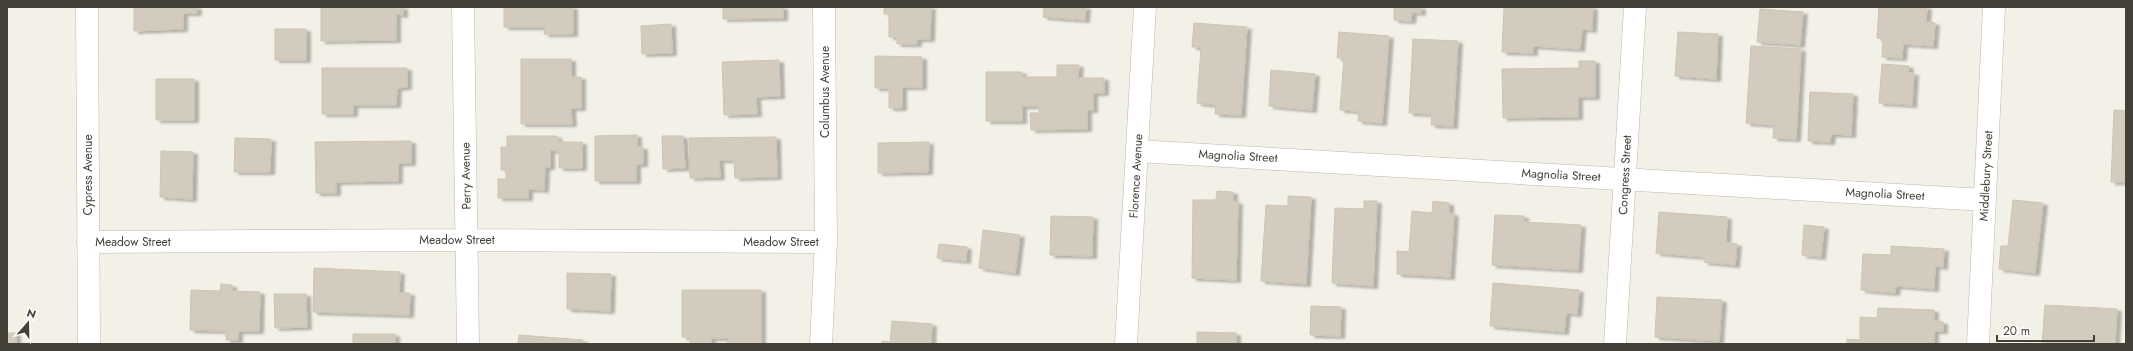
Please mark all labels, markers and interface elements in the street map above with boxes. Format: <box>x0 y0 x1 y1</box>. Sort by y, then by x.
street label: Columbus Avenue <box>816 46 834 138</box>
street label: Middlebury Street <box>1975 130 1997 222</box>
street label: Florence Avenue <box>1125 133 1147 219</box>
street label: Cypress Avenue <box>79 134 97 216</box>
street label: Congress Street <box>1614 135 1636 215</box>
street label: Perry Avenue <box>456 142 476 210</box>
street label: Magnolia Street <box>1198 145 1278 167</box>
street label: Magnolia Street <box>1521 164 1601 186</box>
street label: Magnolia Street <box>1845 183 1925 205</box>
street label: Meadow Street <box>419 231 495 249</box>
street label: Meadow Street <box>95 233 171 251</box>
street label: Meadow Street <box>743 233 819 251</box>
north arrow <box>8 303 48 343</box>
text: N <box>25 305 38 323</box>
scale bar <box>1997 317 2094 343</box>
text: 20 m <box>2003 322 2030 340</box>

